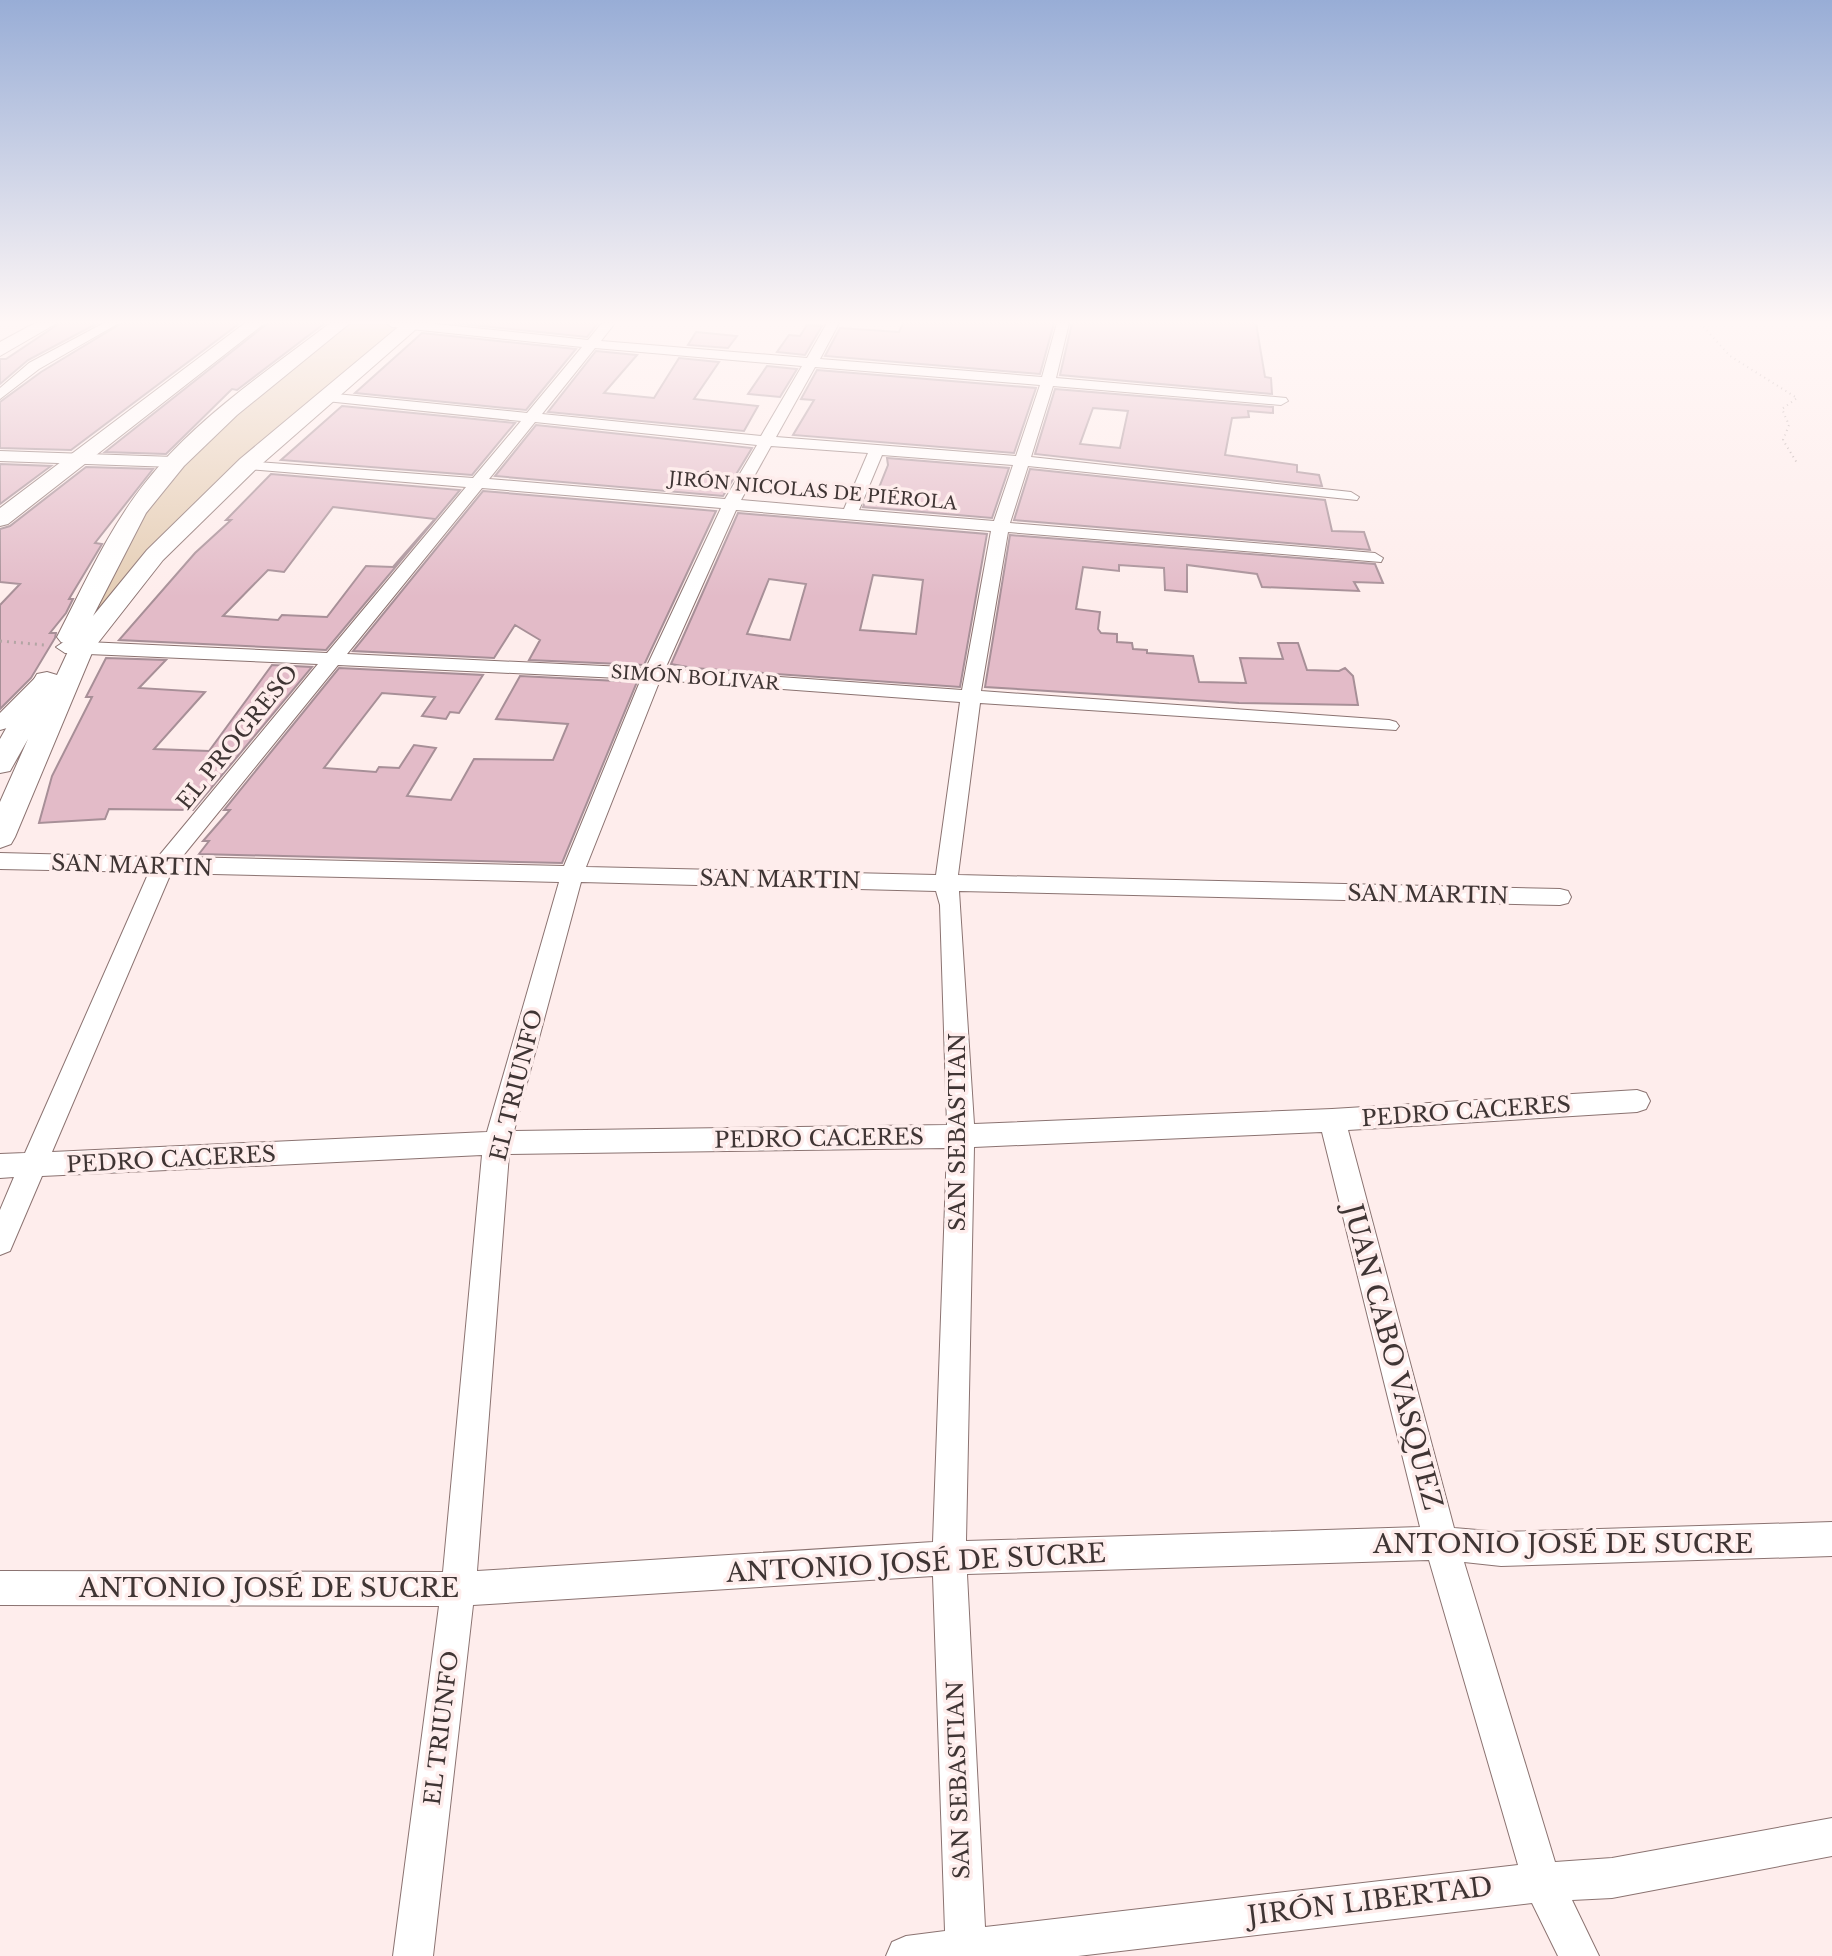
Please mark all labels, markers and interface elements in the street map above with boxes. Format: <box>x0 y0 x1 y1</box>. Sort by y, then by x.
street label: JIRÓN NICOLAS DE PIÉROLA <box>666 466 959 515</box>
street label: EL PROGRESO <box>171 660 304 815</box>
street label: SIMÓN BOLIVAR <box>610 660 781 695</box>
street label: SAN MARTIN <box>51 849 213 882</box>
street label: SAN MARTIN <box>699 865 861 894</box>
street label: SAN MARTIN <box>1347 880 1509 909</box>
street label: EL TRIUNFO <box>485 1006 548 1164</box>
street label: SAN SEBASTIAN <box>944 1033 971 1231</box>
street label: PEDRO CACERES <box>1361 1091 1572 1132</box>
street label: PEDRO CACERES <box>714 1123 924 1154</box>
street label: PEDRO CACERES <box>66 1141 276 1178</box>
street label: JUAN CABO VASQUEZ <box>1336 1198 1449 1513</box>
street label: ANTONIO JOSÉ DE SUCRE <box>1372 1528 1753 1560</box>
street label: ANTONIO JOSÉ DE SUCRE <box>724 1537 1107 1589</box>
street label: ANTONIO JOSÉ DE SUCRE <box>78 1572 459 1604</box>
street label: EL TRIUNFO <box>419 1649 464 1807</box>
street label: SAN SEBASTIAN <box>942 1680 975 1880</box>
street label: JIRÓN LIBERTAD <box>1243 1870 1494 1932</box>

